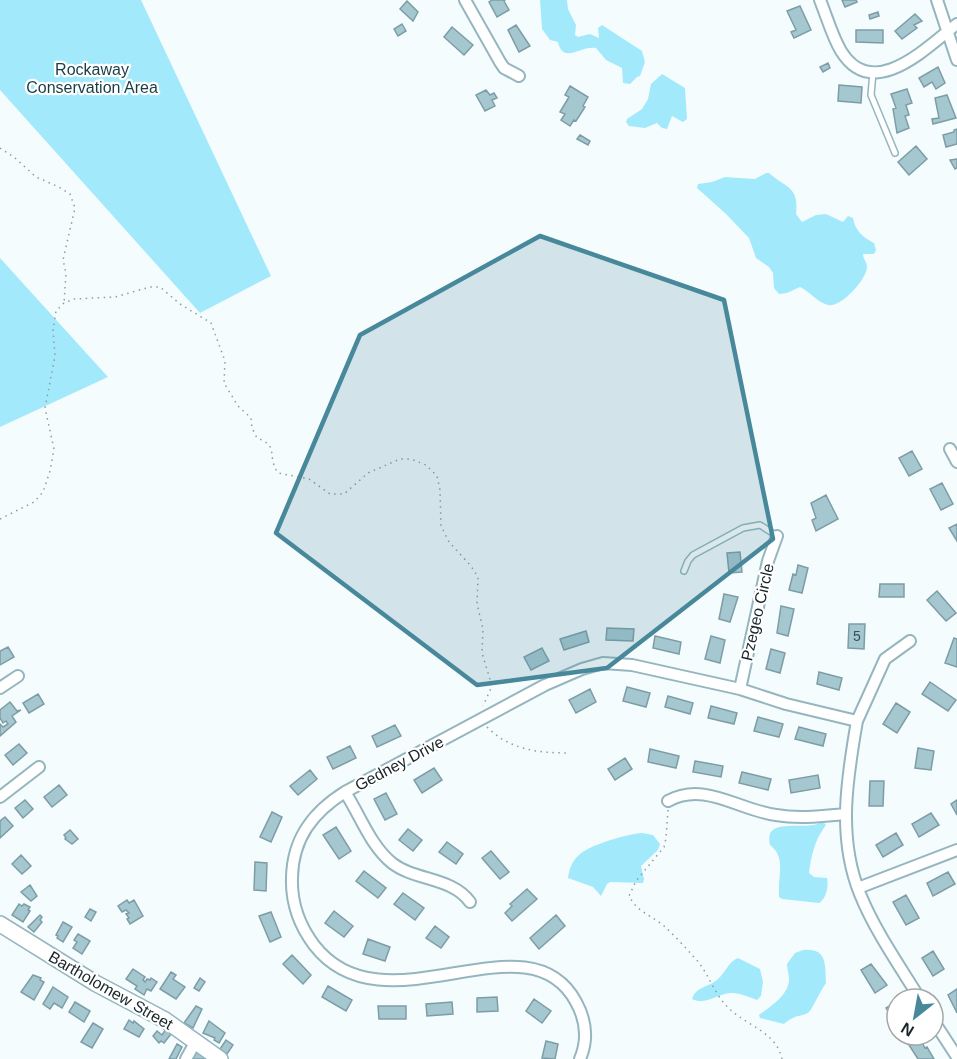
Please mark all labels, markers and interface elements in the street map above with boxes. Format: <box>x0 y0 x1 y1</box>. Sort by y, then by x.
park label: Rockaway Conservation Area <box>26 61 158 96</box>
street label: Pzegeo Circle <box>738 562 777 663</box>
house number: 5 <box>853 628 861 644</box>
street label: Gedney Drive <box>352 733 446 794</box>
street label: Bartholomew Street <box>46 948 176 1033</box>
north arrow <box>885 987 945 1047</box>
text: N <box>898 1019 917 1040</box>

